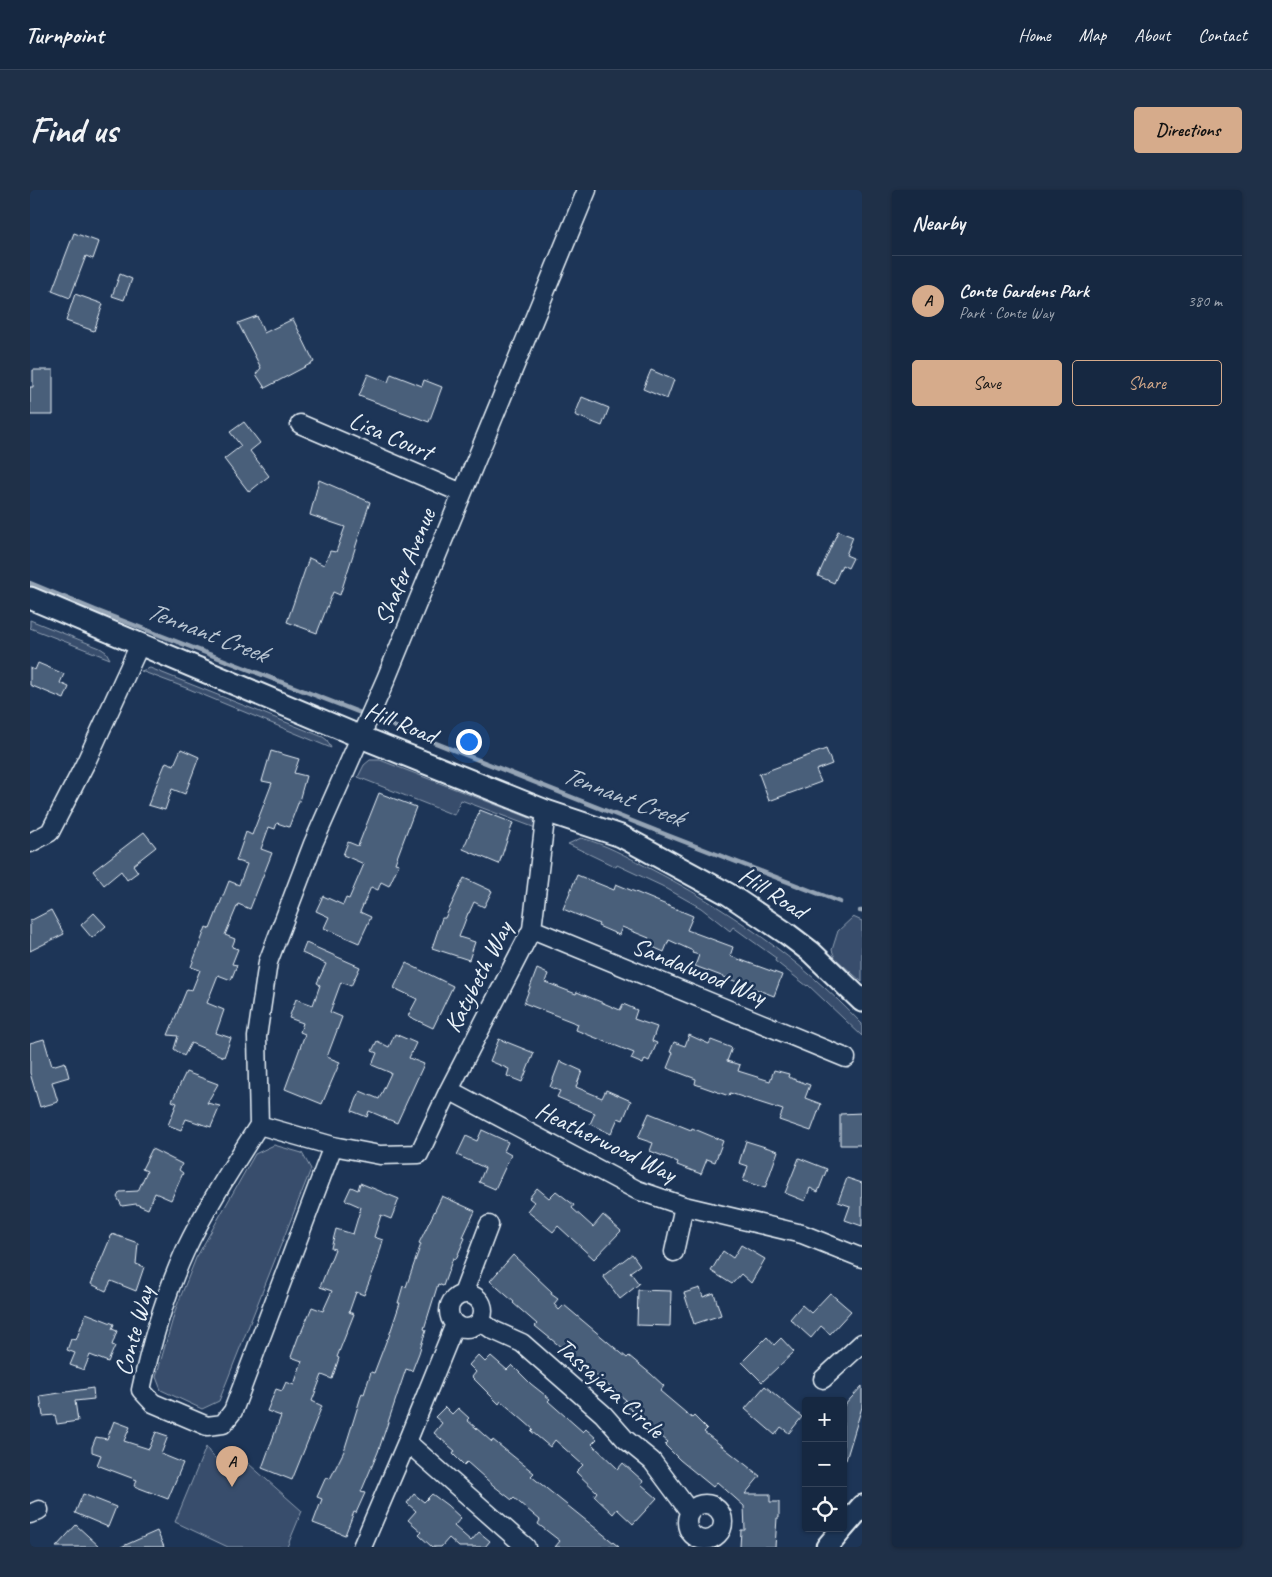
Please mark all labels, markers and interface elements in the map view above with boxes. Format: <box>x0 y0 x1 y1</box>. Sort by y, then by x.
text: Turnpoint <box>25 20 104 50</box>
text: Home <box>1018 24 1051 46</box>
text: Map <box>1079 24 1106 46</box>
text: About <box>1134 24 1170 46</box>
text: Contact <box>1198 24 1247 46</box>
button: Directions <box>1134 107 1242 153</box>
text: Find us <box>30 108 117 153</box>
text: Nearby <box>912 210 965 236</box>
text: Conte Gardens Park <box>959 279 1089 303</box>
text: A <box>924 291 932 311</box>
text: 380 m <box>1188 291 1222 311</box>
text: Park · Conte Way <box>959 303 1053 323</box>
button: Save <box>912 360 1062 406</box>
button: Share <box>1072 360 1222 406</box>
street label: Lisa Court <box>344 404 441 469</box>
street label: Shafer Avenue <box>367 502 444 630</box>
water label: Tennant Creek <box>142 594 277 672</box>
street label: Hill Road <box>360 694 445 753</box>
your location <box>456 729 482 755</box>
water label: Tennant Creek <box>558 758 693 836</box>
street label: Hill Road <box>733 859 816 929</box>
street label: Katybeth Way <box>436 914 521 1038</box>
street label: Sandalwood Way <box>628 930 773 1013</box>
street label: Heatherwood Way <box>531 1094 684 1191</box>
street label: Conte Way <box>107 1280 162 1379</box>
street label: Tassajara Circle <box>549 1331 672 1446</box>
map controls <box>802 1397 847 1532</box>
button: + <box>802 1397 847 1442</box>
button: − <box>802 1442 847 1487</box>
pin: A <box>216 1446 248 1487</box>
button: locate <box>802 1487 847 1532</box>

